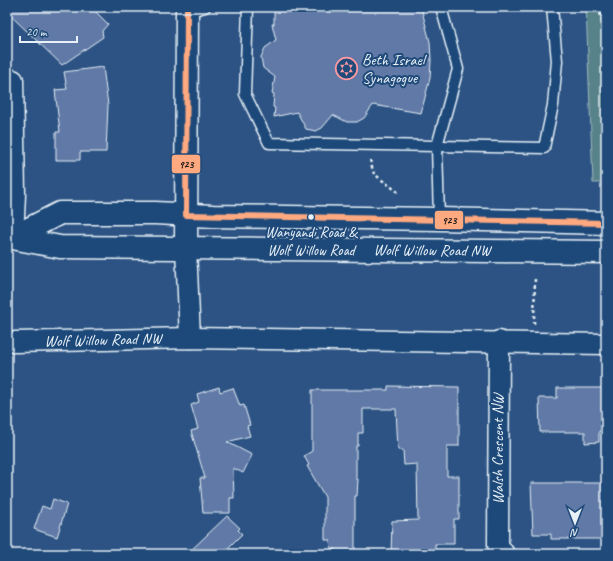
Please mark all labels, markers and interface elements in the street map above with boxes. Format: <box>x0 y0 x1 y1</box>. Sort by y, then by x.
scale bar <box>20 18 77 44</box>
text: 20 m <box>26 24 48 40</box>
place label: Beth Israel Synagogue <box>362 50 428 88</box>
synagogue icon: Beth Israel Synagogue <box>334 56 360 82</box>
line badge: 923 <box>171 154 201 174</box>
text: 923 <box>179 157 194 171</box>
line badge: 923 <box>434 210 464 230</box>
marker: Wanyandi Road & Wolf Willow Road <box>306 212 316 222</box>
text: 923 <box>442 213 457 227</box>
place label: Wanyandi Road & Wolf Willow Road <box>265 223 358 260</box>
street label: Wolf Willow Road NW <box>373 240 493 261</box>
street label: Wolf Willow Road NW <box>44 329 164 351</box>
street label: Walsh Crescent NW <box>488 392 508 504</box>
north arrow <box>555 503 595 543</box>
text: N <box>569 526 578 540</box>

